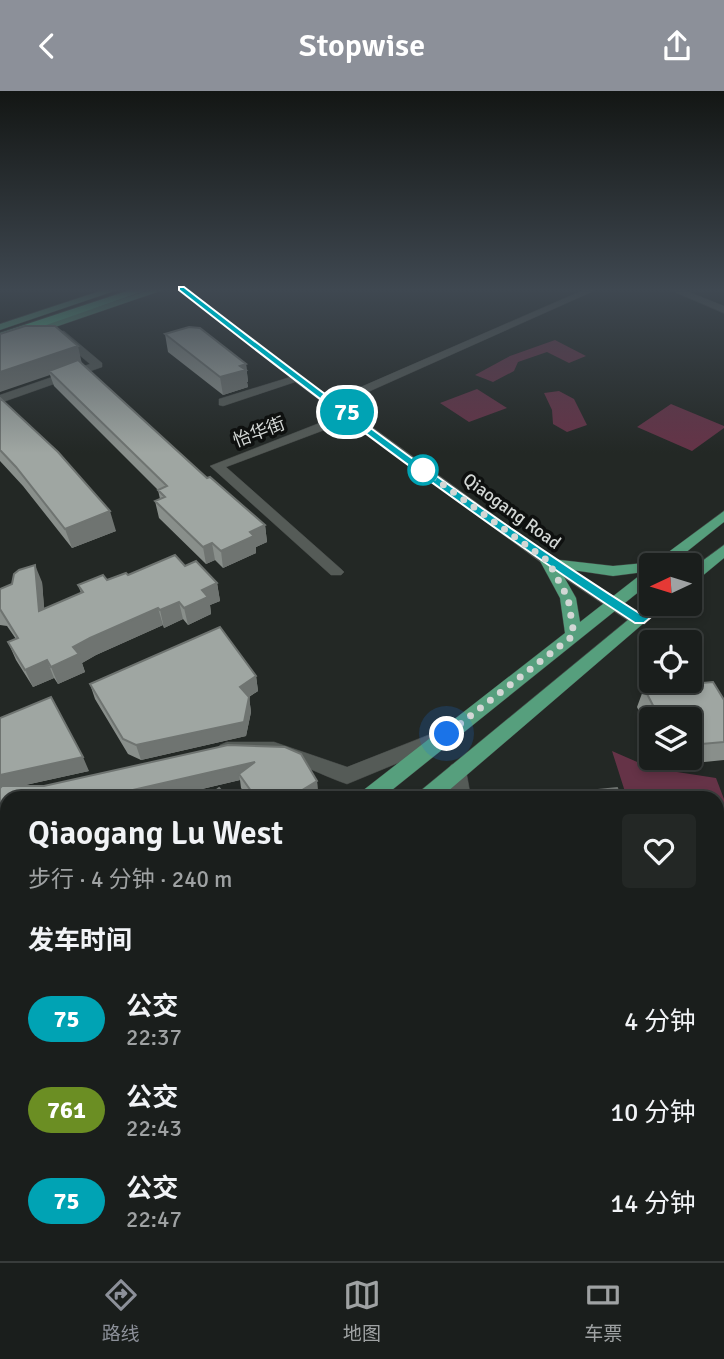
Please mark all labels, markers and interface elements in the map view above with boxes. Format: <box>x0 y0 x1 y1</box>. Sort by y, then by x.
text: Stopwise <box>299 26 425 65</box>
icon: back <box>28 27 66 65</box>
icon: share <box>658 27 696 65</box>
line badge: 75 <box>316 389 378 435</box>
text: 75 <box>334 397 360 427</box>
street label: 怡华街 <box>230 412 288 452</box>
unlabelled marker <box>408 455 438 485</box>
street label: Qiaogang Road <box>459 468 565 554</box>
north arrow <box>639 553 702 616</box>
map controls <box>639 553 702 770</box>
button: locate <box>639 630 702 693</box>
button: layers <box>639 707 702 770</box>
your location <box>429 716 464 751</box>
text: Qiaogang Lu West <box>28 813 283 854</box>
button: heart <box>622 814 696 888</box>
text: 步行 · 4 分钟 · 240 m <box>28 865 232 894</box>
text: 发车时间 <box>28 925 132 957</box>
text: 公交 <box>126 991 178 1023</box>
text: 75 <box>54 1004 79 1034</box>
text: 4 分钟 <box>624 1006 696 1038</box>
text: 22:37 <box>126 1023 182 1052</box>
text: 公交 <box>126 1082 178 1114</box>
text: 761 <box>47 1095 86 1125</box>
text: 10 分钟 <box>610 1097 696 1129</box>
text: 22:43 <box>126 1114 182 1143</box>
text: 公交 <box>126 1173 178 1205</box>
text: 75 <box>54 1186 79 1216</box>
text: 14 分钟 <box>610 1188 696 1220</box>
text: 22:47 <box>126 1205 182 1234</box>
tab: 路线 <box>102 1276 140 1346</box>
tab: 地图 <box>343 1276 381 1346</box>
tab: 车票 <box>584 1276 622 1346</box>

